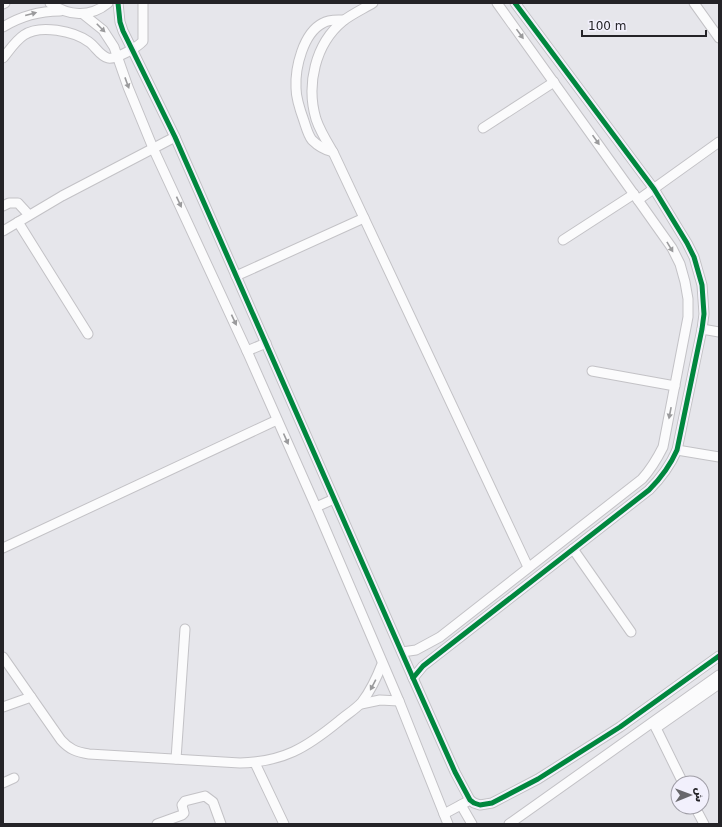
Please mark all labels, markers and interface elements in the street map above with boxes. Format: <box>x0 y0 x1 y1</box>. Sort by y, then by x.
one-way arrow <box>25 11 37 17</box>
scale bar <box>582 12 706 38</box>
text: 100 m <box>588 19 626 33</box>
one-way arrow <box>96 23 106 33</box>
one-way arrow <box>516 29 524 40</box>
one-way arrow <box>124 78 130 90</box>
one-way arrow <box>592 135 600 145</box>
one-way arrow <box>176 197 182 208</box>
one-way arrow <box>667 241 674 253</box>
one-way arrow <box>231 315 237 327</box>
one-way arrow <box>666 407 672 419</box>
one-way arrow <box>283 434 289 445</box>
one-way arrow <box>370 679 376 690</box>
north arrow <box>670 775 710 815</box>
text: ش <box>693 787 706 803</box>

